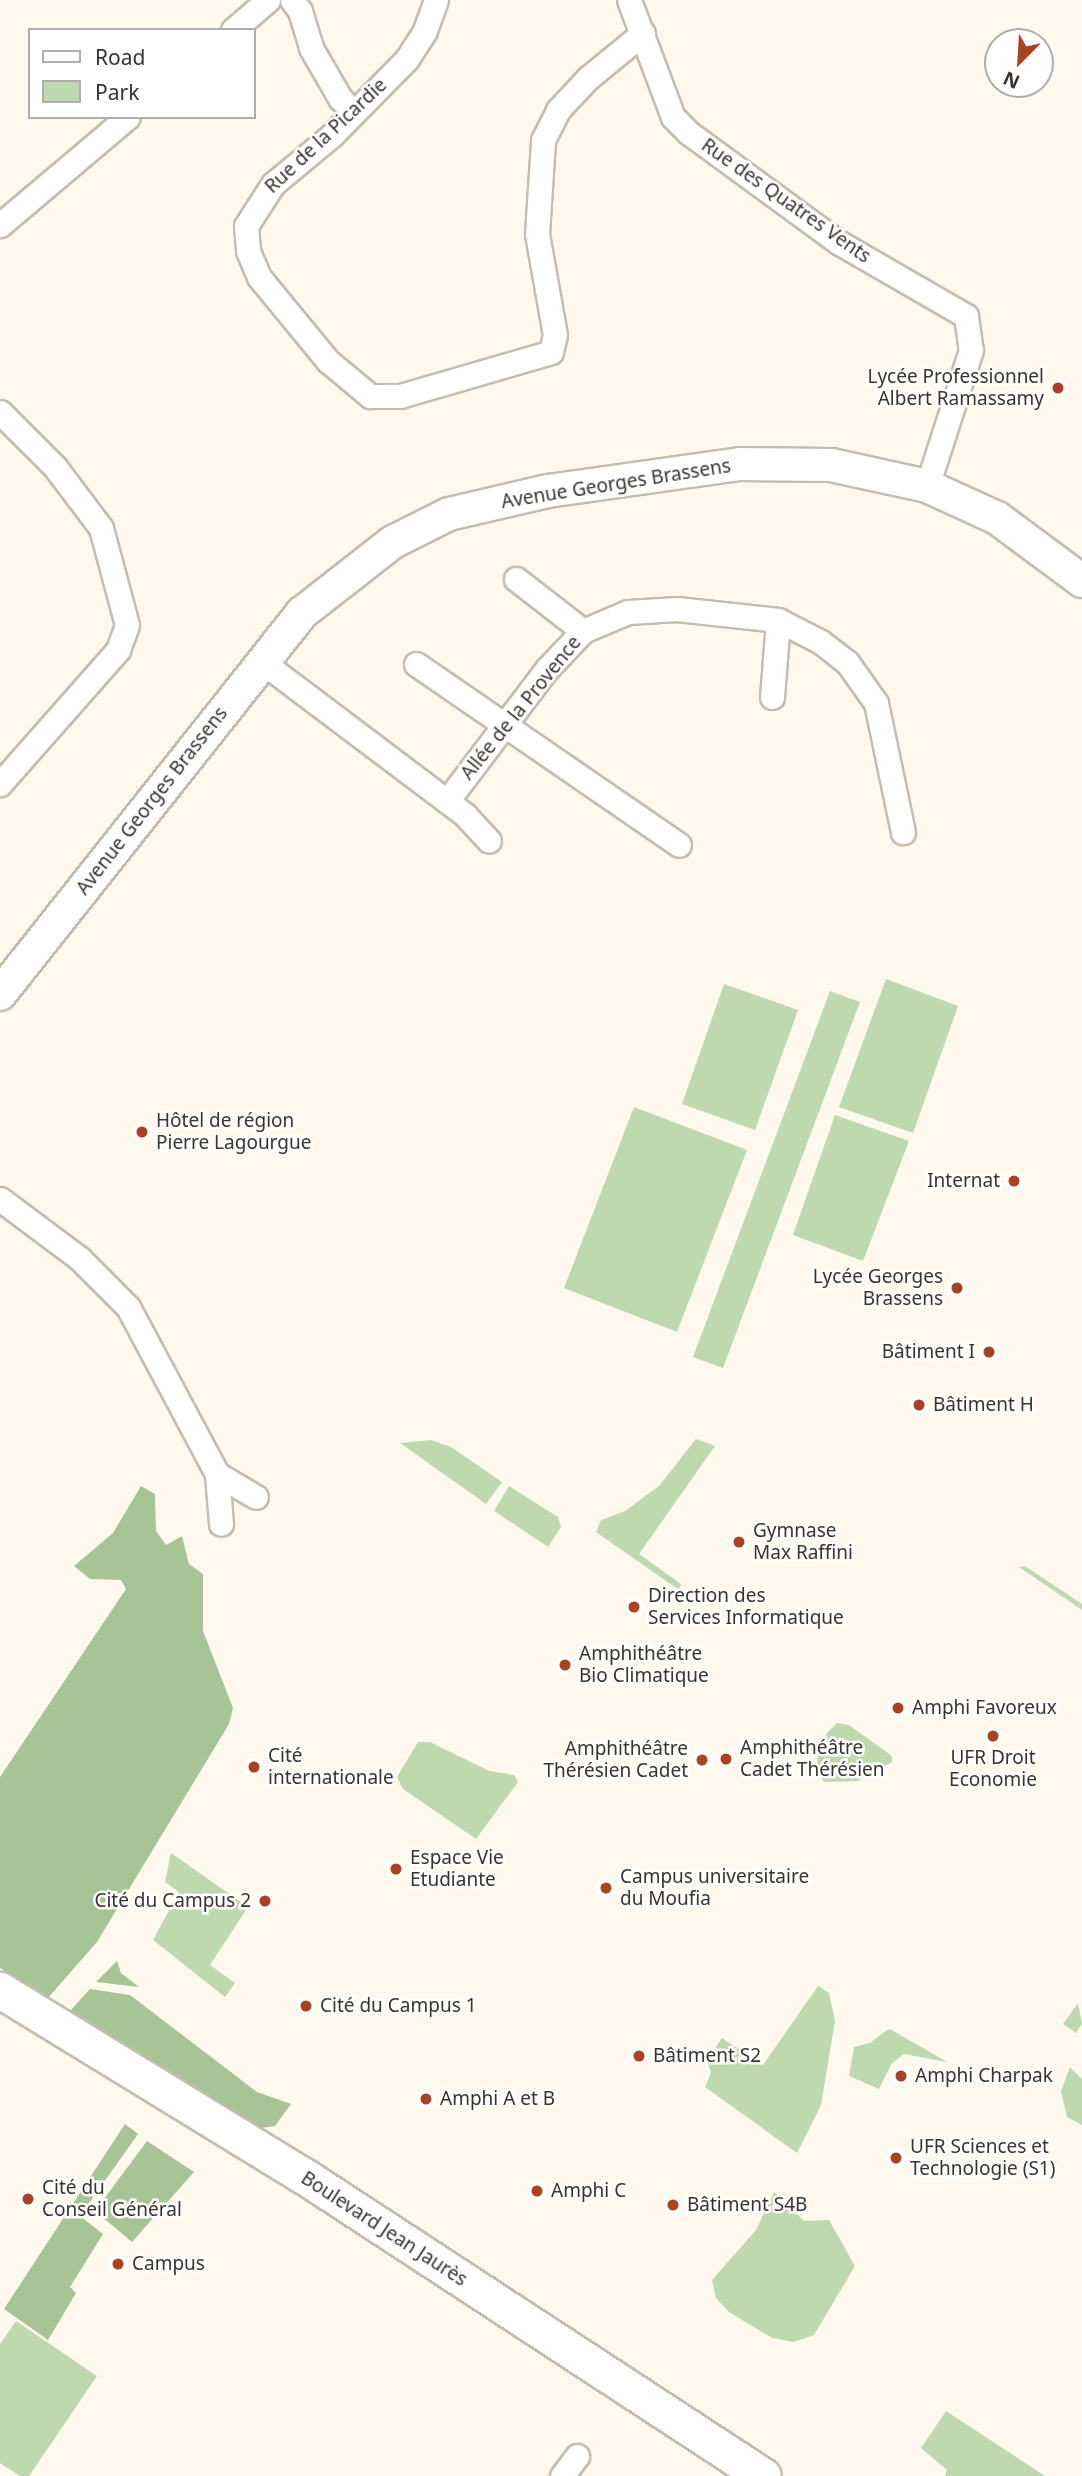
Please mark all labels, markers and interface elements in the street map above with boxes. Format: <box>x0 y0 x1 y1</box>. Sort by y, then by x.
legend <box>28 28 256 119</box>
north arrow <box>984 28 1054 98</box>
text: Road <box>95 43 145 71</box>
text: N <box>999 65 1024 95</box>
street label: Rue de la Picardie <box>260 74 392 198</box>
text: Park <box>95 78 139 106</box>
street label: Rue des Quatres Vents <box>697 134 875 268</box>
place label: Lycée Professionnel Albert Ramassamy <box>867 366 1044 410</box>
marker: Lycée Professionnel Albert Ramassamy <box>1050 380 1066 396</box>
street label: Avenue Georges Brassens <box>500 455 732 513</box>
street label: Allée de la Provence <box>456 632 586 784</box>
street label: Avenue Georges Brassens <box>72 703 232 899</box>
place label: Hôtel de région Pierre Lagourgue <box>156 1110 311 1154</box>
marker: Hôtel de région Pierre Lagourgue <box>134 1124 150 1140</box>
place label: Internat <box>927 1170 1000 1192</box>
marker: Internat <box>1006 1173 1022 1189</box>
place label: Lycée Georges Brassens <box>813 1266 943 1310</box>
marker: Lycée Georges Brassens <box>949 1280 965 1296</box>
place label: Bâtiment I <box>882 1341 975 1363</box>
marker: Bâtiment I <box>981 1344 997 1360</box>
place label: Bâtiment H <box>933 1394 1034 1416</box>
marker: Bâtiment H <box>911 1397 927 1413</box>
place label: Gymnase Max Raffini <box>753 1520 853 1564</box>
marker: Gymnase Max Raffini <box>731 1534 747 1550</box>
place label: Direction des Services Informatique <box>648 1585 844 1629</box>
marker: Direction des Services Informatique <box>626 1599 642 1615</box>
place label: Amphithéâtre Bio Climatique <box>579 1643 709 1687</box>
marker: Amphithéâtre Bio Climatique <box>557 1657 573 1673</box>
place label: Amphi Favoreux <box>912 1697 1057 1719</box>
marker: Amphi Favoreux <box>890 1700 906 1716</box>
marker: UFR Droit Economie <box>985 1728 1001 1744</box>
place label: Amphithéâtre Cadet Thérésien <box>740 1737 885 1781</box>
place label: Amphithéâtre Thérésien Cadet <box>543 1738 688 1782</box>
place label: Cité internationale <box>268 1745 394 1789</box>
place label: UFR Droit Economie <box>949 1747 1037 1791</box>
marker: Amphithéâtre Cadet Thérésien <box>718 1751 734 1767</box>
marker: Amphithéâtre Thérésien Cadet <box>694 1752 710 1768</box>
marker: Cité internationale <box>246 1759 262 1775</box>
place label: Espace Vie Etudiante <box>410 1847 504 1891</box>
marker: Espace Vie Etudiante <box>388 1861 404 1877</box>
place label: Campus universitaire du Moufia <box>620 1866 809 1910</box>
marker: Campus universitaire du Moufia <box>598 1880 614 1896</box>
place label: Cité du Campus 2 <box>94 1890 251 1912</box>
marker: Cité du Campus 2 <box>257 1893 273 1909</box>
place label: Cité du Campus 1 <box>320 1995 477 2017</box>
marker: Cité du Campus 1 <box>298 1998 314 2014</box>
place label: Bâtiment S2 <box>653 2045 761 2067</box>
marker: Bâtiment S2 <box>631 2048 647 2064</box>
place label: Amphi Charpak <box>915 2065 1053 2087</box>
marker: Amphi Charpak <box>893 2068 909 2084</box>
place label: Amphi A et B <box>440 2088 555 2110</box>
marker: Amphi A et B <box>418 2091 434 2107</box>
place label: UFR Sciences et Technologie (S1) <box>910 2136 1055 2180</box>
marker: UFR Sciences et Technologie (S1) <box>888 2150 904 2166</box>
street label: Boulevard Jean Jaurès <box>297 2167 471 2291</box>
place label: Cité du Conseil Général <box>42 2177 182 2221</box>
place label: Amphi C <box>551 2180 626 2202</box>
marker: Amphi C <box>529 2183 545 2199</box>
marker: Cité du Conseil Général <box>20 2191 36 2207</box>
place label: Bâtiment S4B <box>687 2194 807 2216</box>
marker: Bâtiment S4B <box>665 2197 681 2213</box>
place label: Campus <box>132 2253 205 2275</box>
marker: Campus <box>110 2256 126 2272</box>

